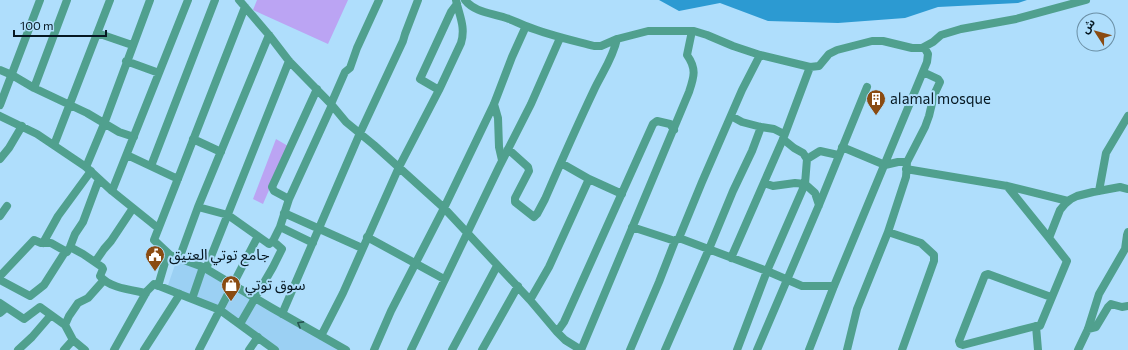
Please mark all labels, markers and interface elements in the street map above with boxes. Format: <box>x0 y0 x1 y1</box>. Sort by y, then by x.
scale bar <box>14 12 106 38</box>
north arrow <box>1076 12 1116 52</box>
text: ش <box>1078 16 1098 36</box>
text: 100 m <box>20 18 54 32</box>
building icon: alamal mosque <box>865 88 887 116</box>
place label: alamal mosque <box>890 89 991 107</box>
public building icon: جامع توتي العتيق <box>144 244 166 272</box>
place label: جامع توتي العتيق <box>169 245 270 267</box>
shop icon: سوق توتي <box>220 274 242 302</box>
place label: سوق توتي <box>245 275 306 296</box>
one-way arrow <box>297 322 304 329</box>

